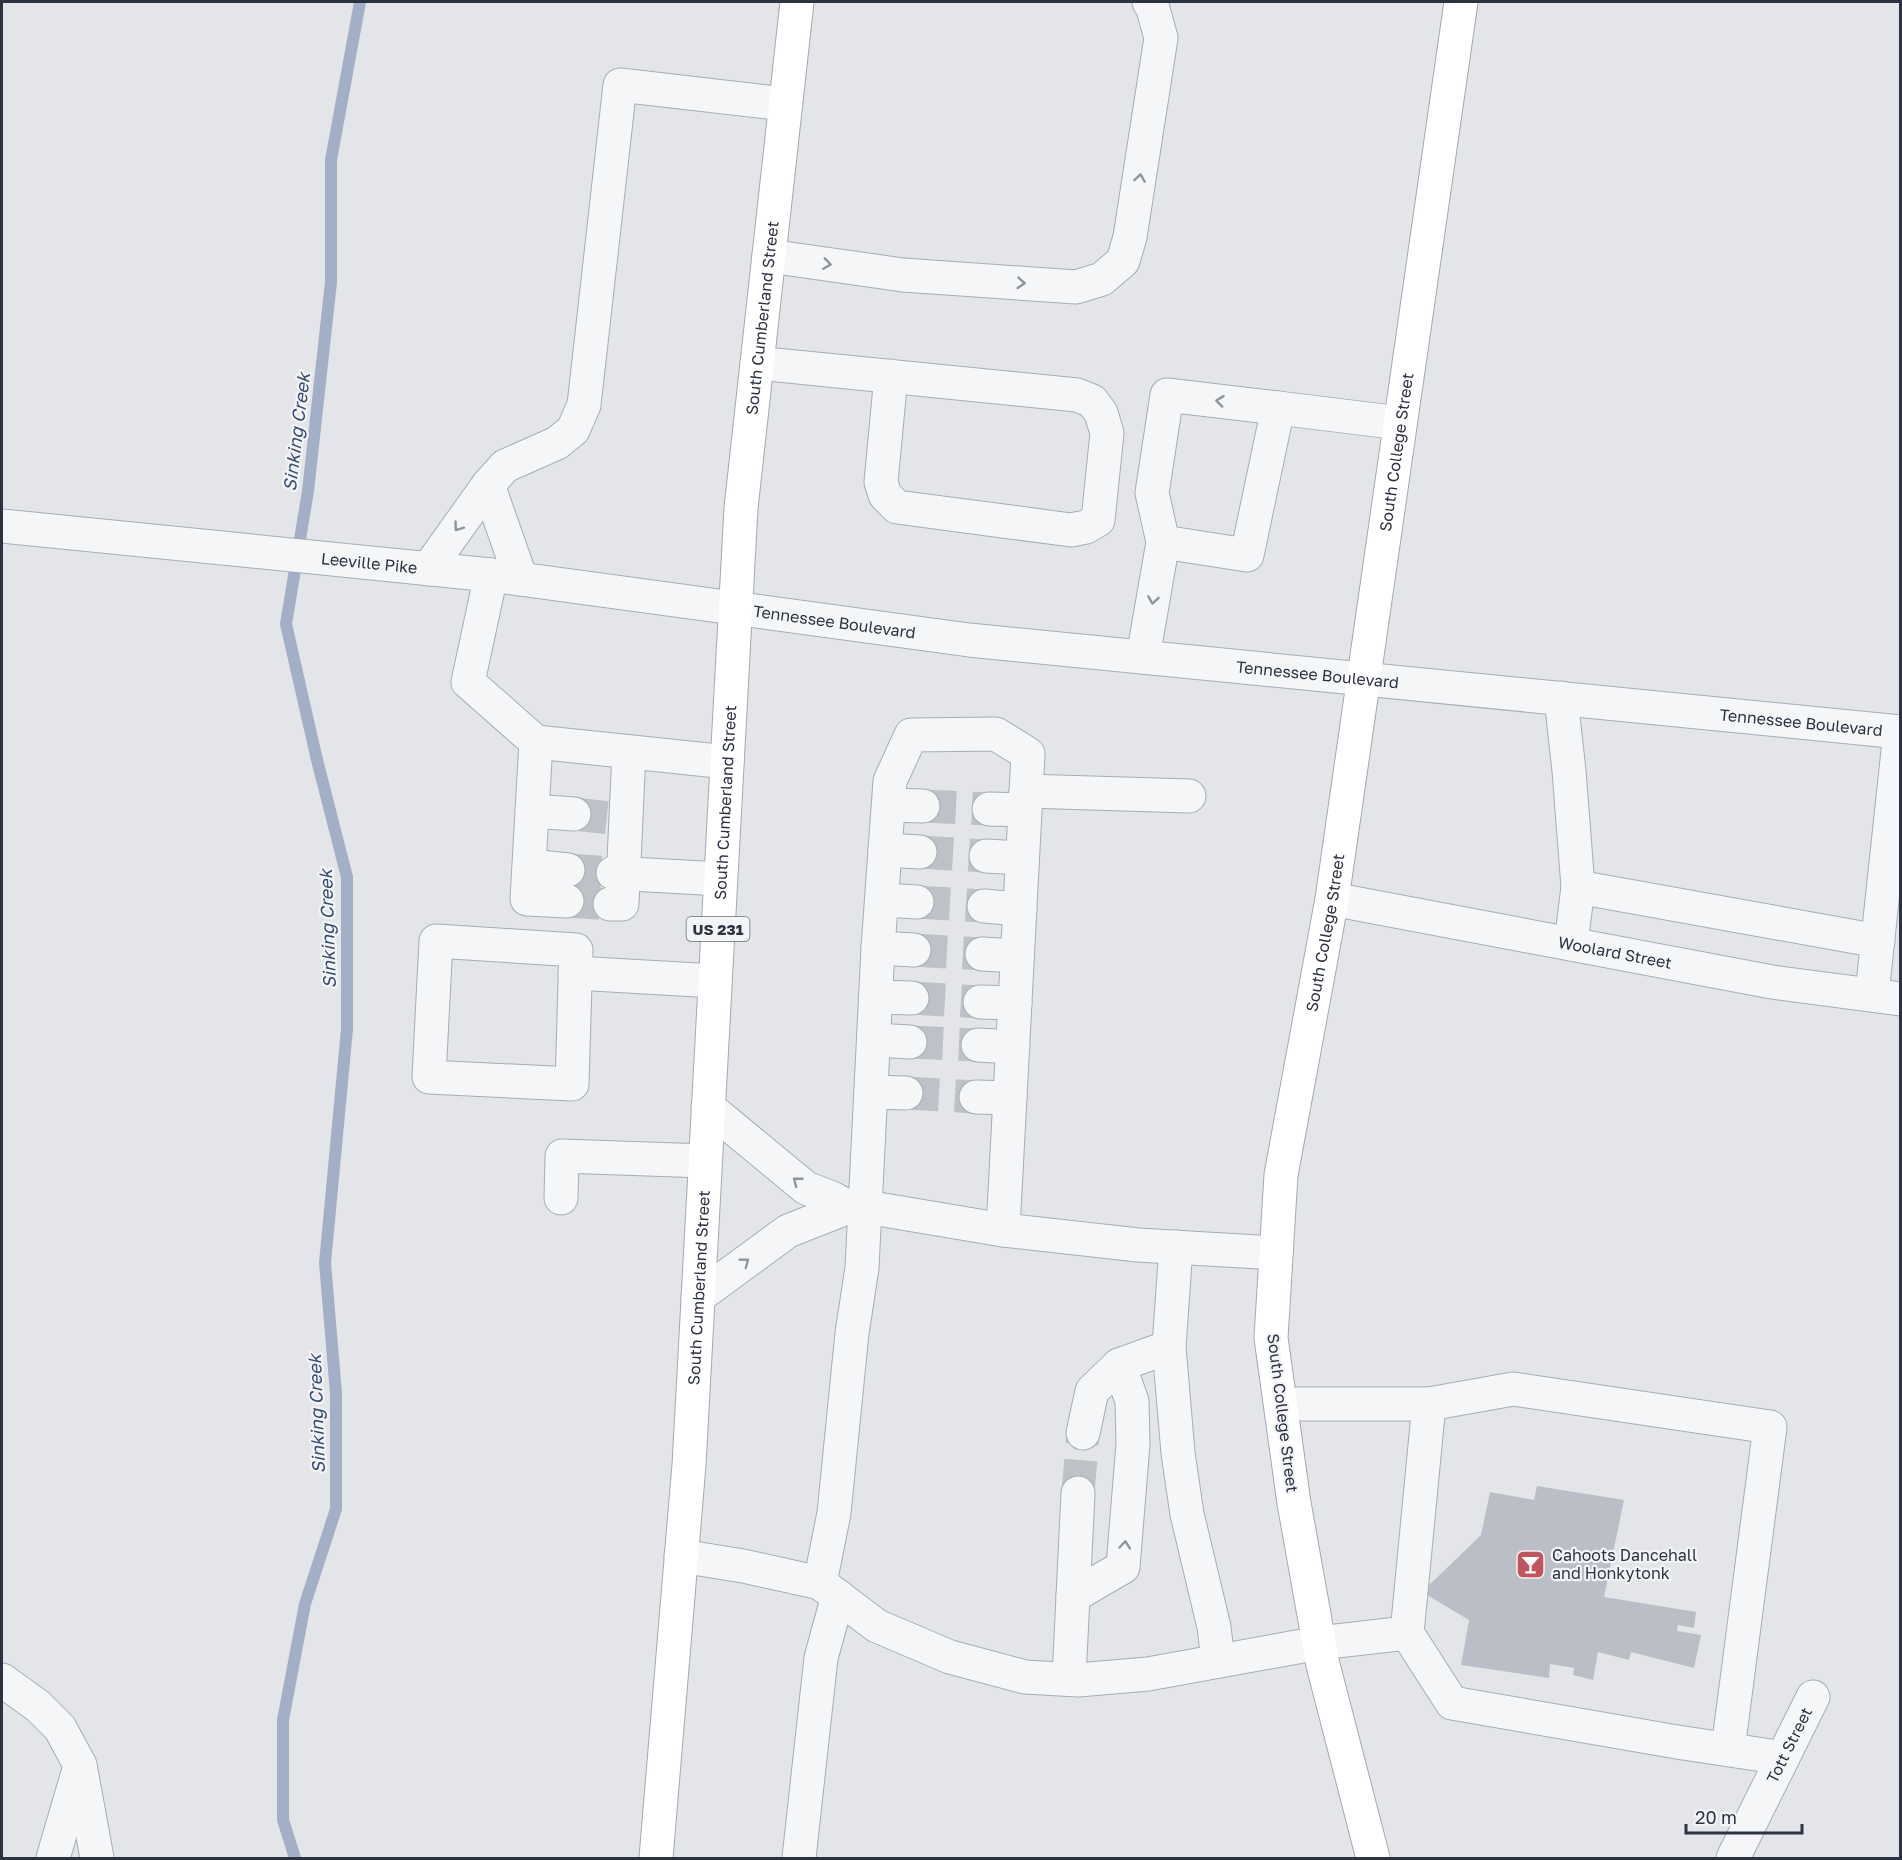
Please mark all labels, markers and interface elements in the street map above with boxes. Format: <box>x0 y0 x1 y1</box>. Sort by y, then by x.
one-way arrow <box>1133 174 1145 183</box>
street label: South Cumberland Street <box>741 220 783 416</box>
one-way arrow <box>822 257 831 270</box>
one-way arrow <box>1016 276 1025 289</box>
water label: Sinking Creek <box>278 370 314 492</box>
street label: South College Street <box>1375 371 1418 533</box>
one-way arrow <box>1215 395 1225 408</box>
one-way arrow <box>454 521 465 532</box>
street label: Leeville Pike <box>320 548 418 578</box>
one-way arrow <box>1147 594 1160 604</box>
street label: Tennessee Boulevard <box>752 601 917 643</box>
street label: Tennessee Boulevard <box>1235 656 1400 692</box>
street label: South Cumberland Street <box>710 704 740 900</box>
street label: Tennessee Boulevard <box>1719 704 1884 740</box>
street label: South College Street <box>1301 852 1348 1014</box>
water label: Sinking Creek <box>314 867 340 989</box>
road number: US 231 <box>686 917 750 941</box>
street label: Woolard Street <box>1556 932 1674 973</box>
one-way arrow <box>793 1177 804 1188</box>
street label: South Cumberland Street <box>683 1190 714 1386</box>
one-way arrow <box>739 1259 750 1270</box>
street label: South College Street <box>1263 1332 1303 1494</box>
water label: Sinking Creek <box>303 1352 329 1474</box>
one-way arrow <box>1118 1541 1131 1550</box>
place label: Cahoots Dancehall and Honkytonk <box>1552 1545 1697 1583</box>
bar icon: Cahoots Dancehall and Honkytonk <box>1515 1548 1547 1580</box>
street label: Tott Street <box>1762 1704 1816 1786</box>
scale bar <box>1686 1797 1802 1835</box>
text: 20 m <box>1695 1806 1737 1828</box>

